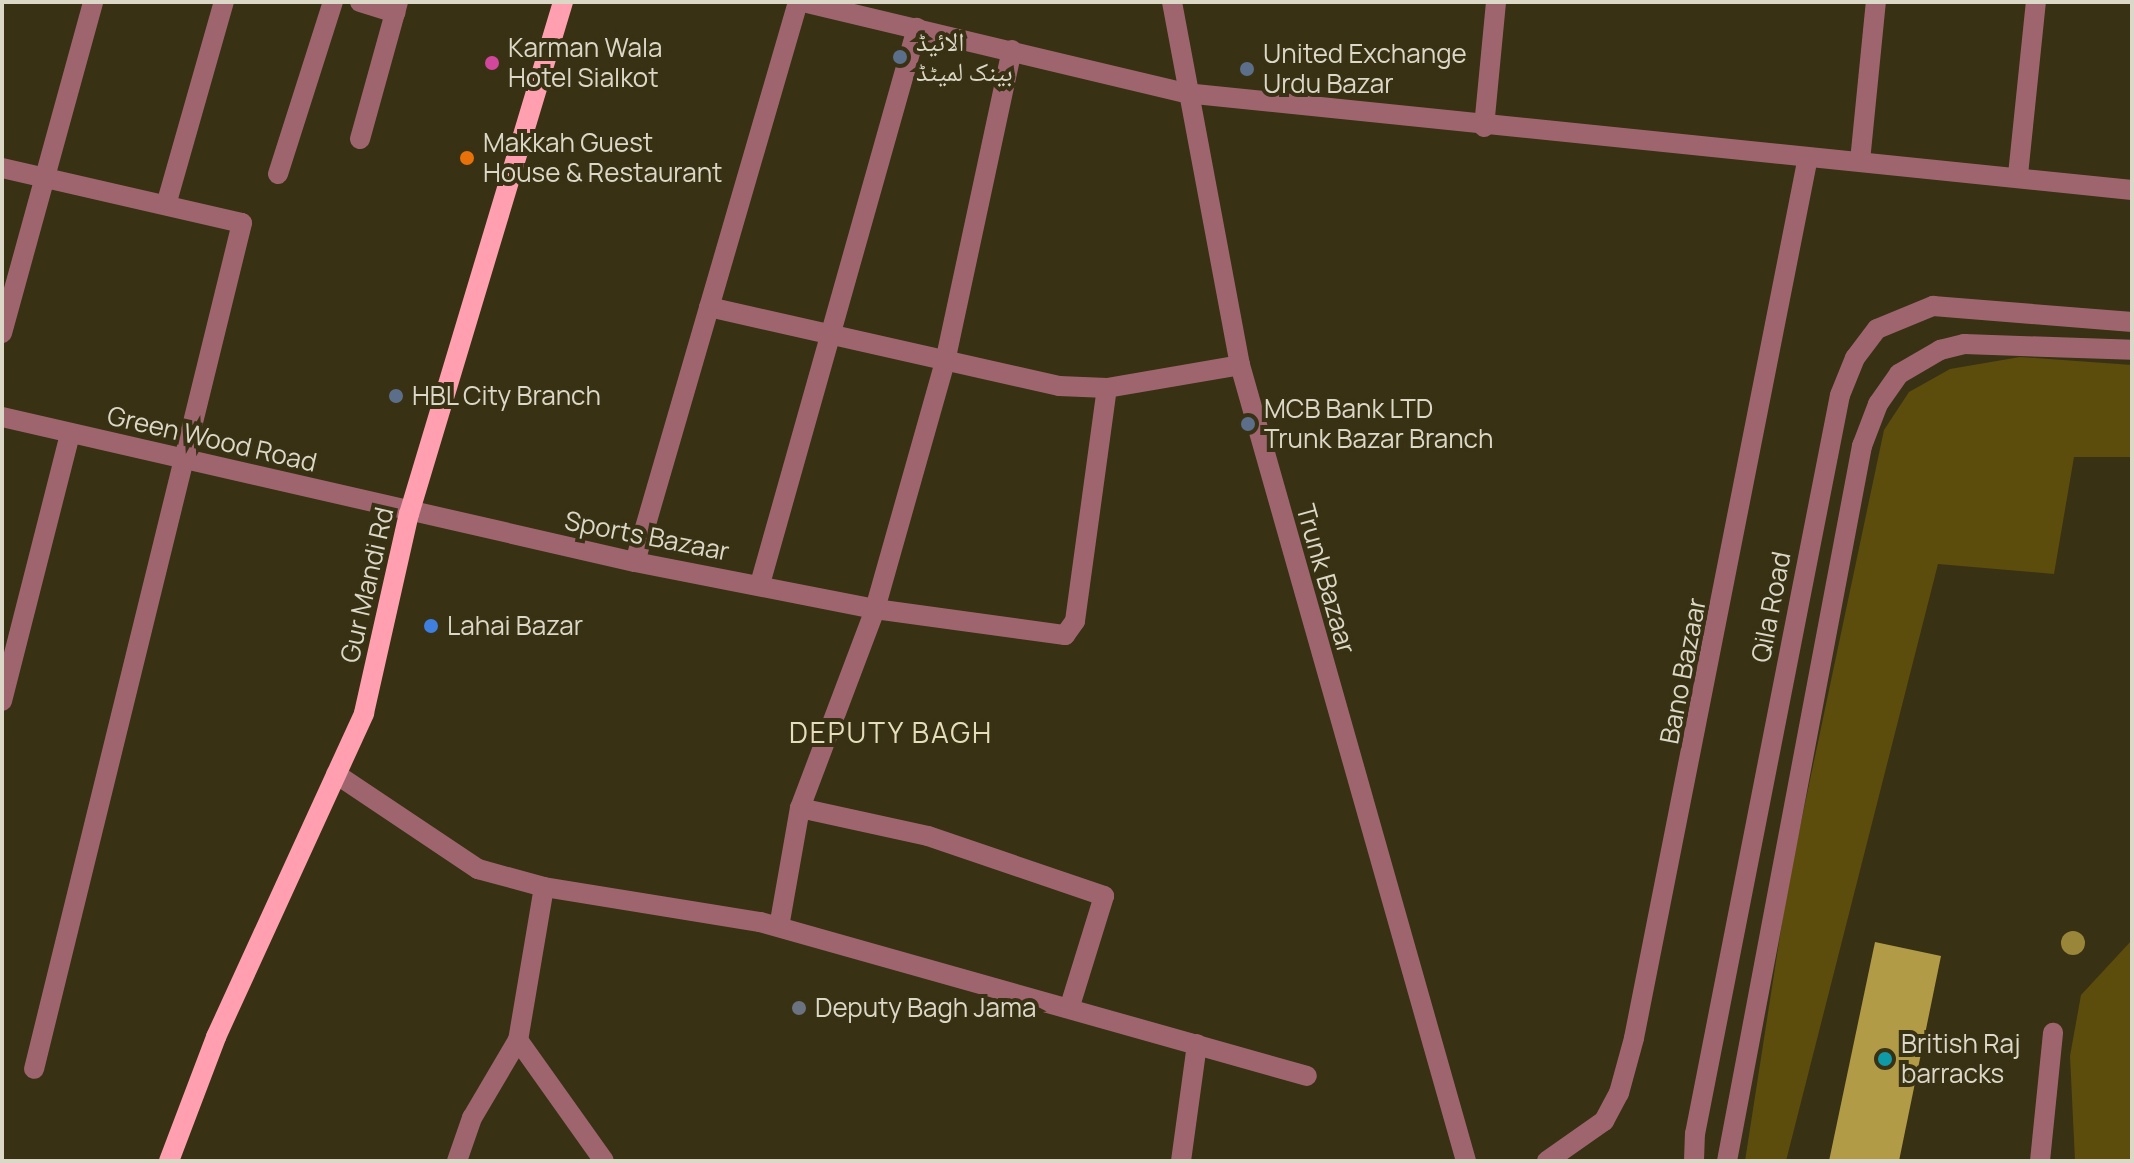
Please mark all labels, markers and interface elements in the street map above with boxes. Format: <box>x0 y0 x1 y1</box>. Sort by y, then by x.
place label: الائیڈ بینک لمیٹڈ <box>916 26 1013 88</box>
place label: Karman Wala Hotel Sialkot <box>508 32 662 94</box>
place label: United Exchange Urdu Bazar <box>1263 38 1467 100</box>
marker: الائیڈ بینک لمیٹڈ <box>891 48 909 66</box>
marker: Karman Wala Hotel Sialkot <box>483 54 501 72</box>
marker: United Exchange Urdu Bazar <box>1238 60 1256 78</box>
place label: Makkah Guest House & Restaurant <box>483 127 722 188</box>
marker: Makkah Guest House & Restaurant <box>458 149 476 167</box>
place label: HBL City Branch <box>412 380 602 412</box>
marker: HBL City Branch <box>387 387 405 405</box>
place label: MCB Bank LTD Trunk Bazar Branch <box>1264 393 1493 454</box>
street label: Green Wood Road <box>104 400 320 478</box>
marker: MCB Bank LTD Trunk Bazar Branch <box>1239 415 1257 433</box>
street label: Trunk Bazaar <box>1290 501 1362 657</box>
street label: Gur Mandi Rd <box>334 504 400 666</box>
street label: Sports Bazaar <box>562 505 732 567</box>
street label: Qila Road <box>1745 549 1797 665</box>
street label: Bano Bazaar <box>1654 595 1712 747</box>
place label: Lahai Bazar <box>447 610 583 642</box>
marker: Lahai Bazar <box>422 617 440 635</box>
district label: DEPUTY BAGH <box>788 715 994 749</box>
place label: Deputy Bagh Jama <box>815 992 1036 1024</box>
marker: Deputy Bagh Jama <box>790 999 808 1017</box>
place label: British Raj barracks <box>1901 1028 2021 1090</box>
marker: British Raj barracks <box>1876 1050 1894 1068</box>

